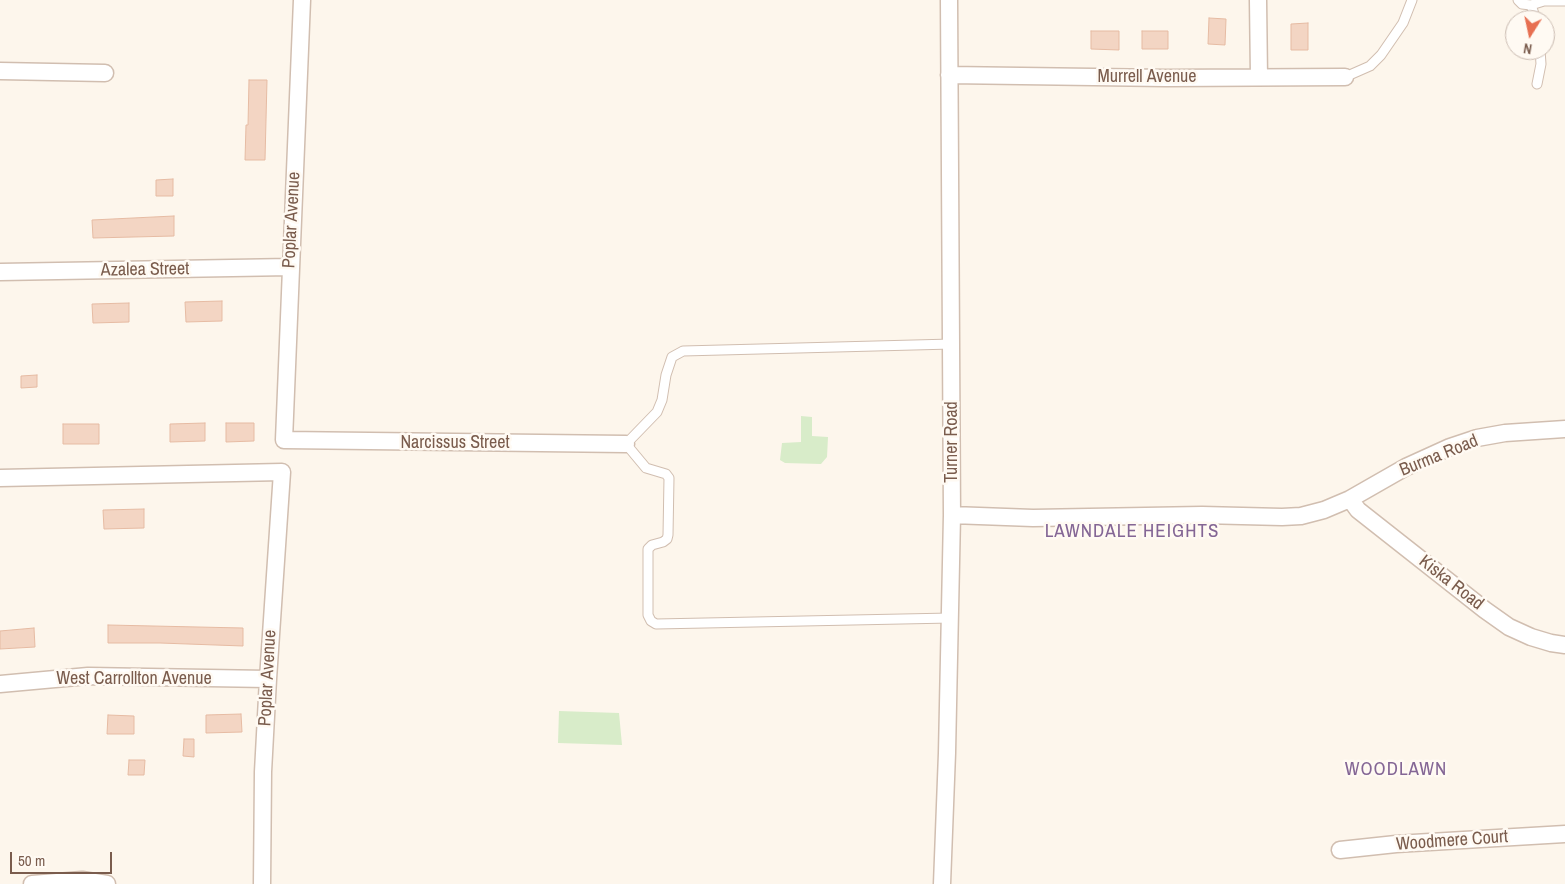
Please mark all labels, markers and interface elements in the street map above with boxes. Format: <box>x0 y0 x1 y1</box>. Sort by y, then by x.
north arrow <box>1505 10 1555 60</box>
text: N <box>1522 39 1533 58</box>
street label: Murrell Avenue <box>1098 66 1196 88</box>
street label: Poplar Avenue <box>279 171 305 269</box>
street label: Azalea Street <box>101 258 189 282</box>
street label: Turner Road <box>941 401 963 483</box>
street label: Burma Road <box>1397 430 1481 482</box>
street label: Narcissus Street <box>400 432 510 454</box>
district label: LAWNDALE HEIGHTS <box>1043 521 1221 543</box>
street label: Kiska Road <box>1414 551 1488 615</box>
street label: Poplar Avenue <box>255 629 281 727</box>
street label: West Carrollton Avenue <box>56 668 212 690</box>
district label: WOODLAWN <box>1344 759 1448 781</box>
street label: Woodmere Court <box>1395 826 1509 856</box>
scale bar <box>12 842 115 874</box>
text: 50 m <box>18 850 45 871</box>

